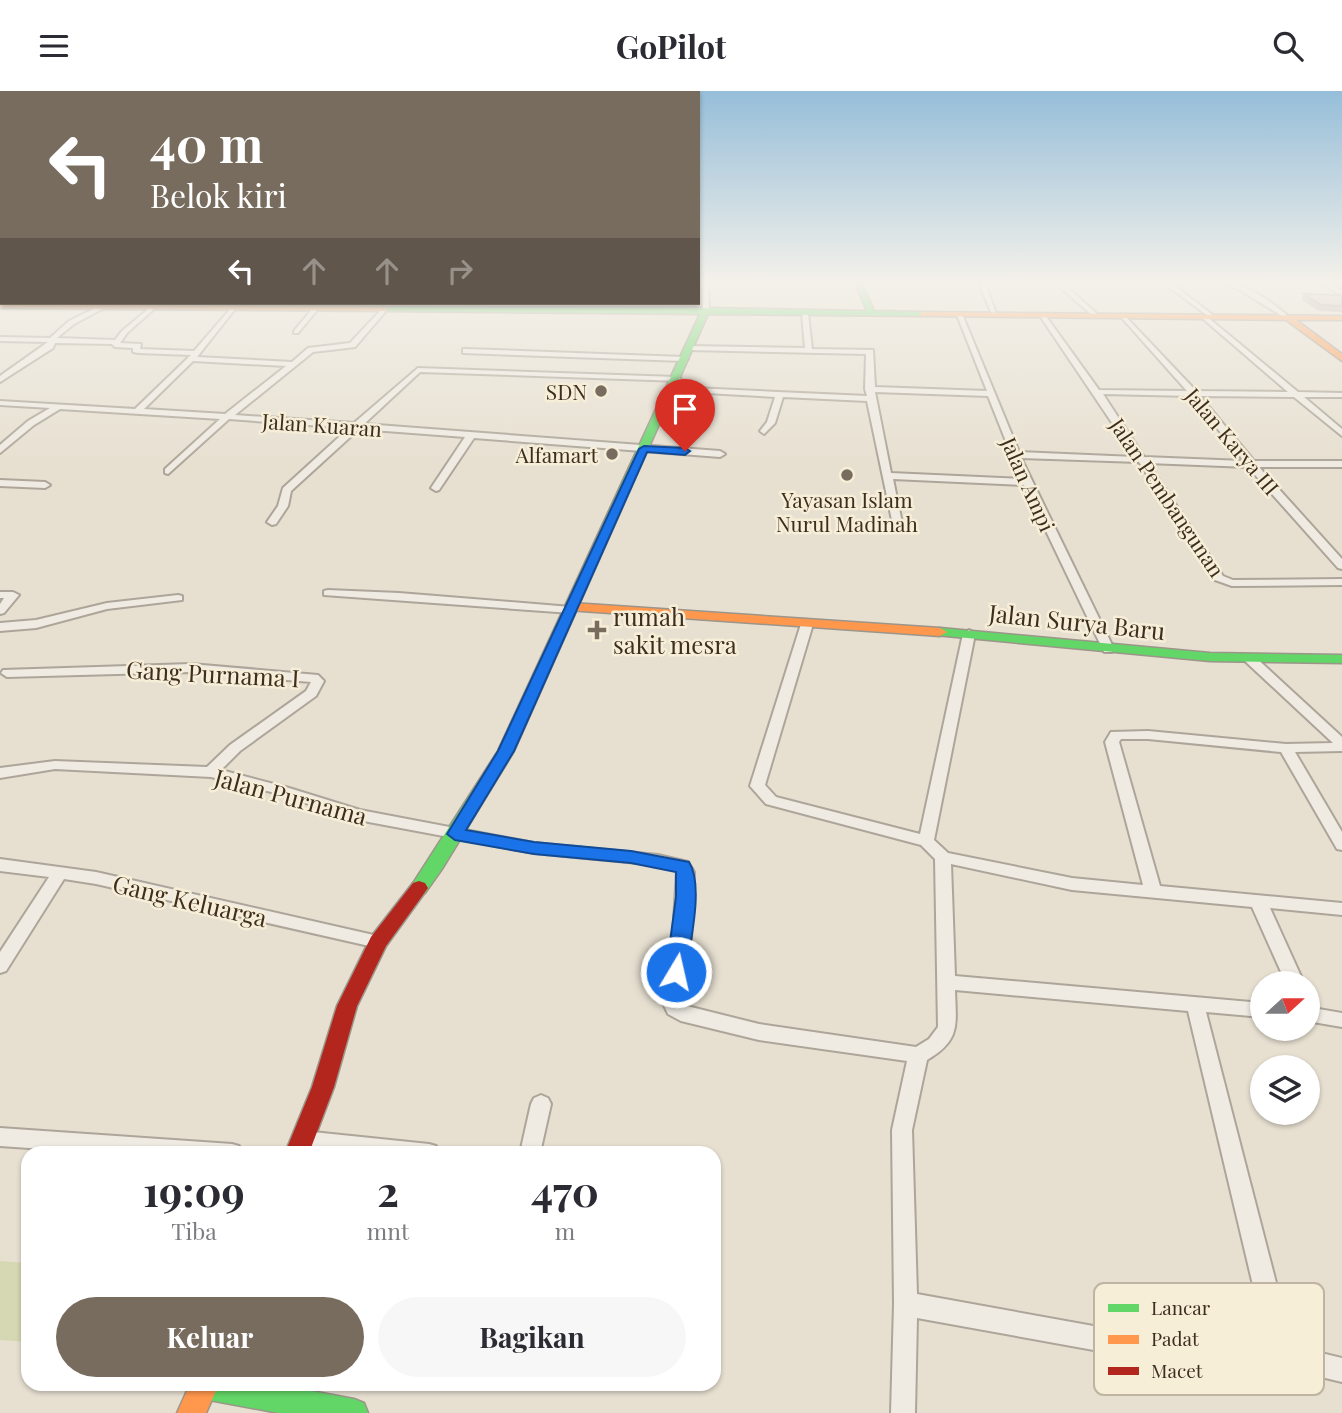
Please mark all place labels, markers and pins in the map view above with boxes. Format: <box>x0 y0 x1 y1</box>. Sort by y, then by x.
place label: SDN <box>546 377 587 405</box>
pin <box>655 379 715 451</box>
marker: SDN <box>593 383 609 399</box>
place label: Alfamart <box>514 440 599 468</box>
marker: Alfamart <box>604 446 620 462</box>
marker: Yayasan Islam Nurul Madinah <box>839 467 855 483</box>
place label: Yayasan Islam Nurul Madinah <box>776 485 919 537</box>
place label: rumah sakit mesra <box>613 600 737 660</box>
marker: rumah sakit mesra <box>587 620 607 640</box>

